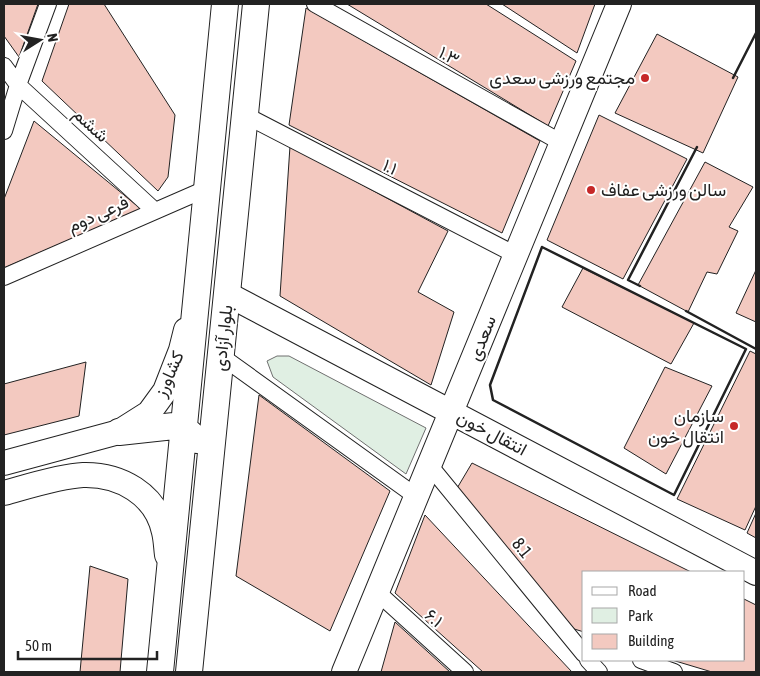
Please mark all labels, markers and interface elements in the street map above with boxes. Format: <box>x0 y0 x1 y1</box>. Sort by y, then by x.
north arrow <box>15 15 65 65</box>
text: N <box>44 32 61 43</box>
street label: ۱.۳ <box>435 41 463 70</box>
place label: مجتمع ورزشی سعدی <box>489 67 635 90</box>
marker: مجتمع ورزشی سعدی <box>639 72 651 84</box>
street label: ششم <box>68 103 113 148</box>
street label: ۱.۱ <box>379 154 401 179</box>
place label: سالن ورزشی عفاف <box>601 179 726 201</box>
marker: سالن ورزشی عفاف <box>585 184 597 196</box>
street label: فرعی دوم <box>64 191 132 238</box>
street label: بلوار آزادی <box>209 304 237 372</box>
street label: سعدی <box>463 312 501 364</box>
street label: کشاورز <box>149 348 189 401</box>
street label: انتقال خون <box>453 405 531 461</box>
place label: سازمان انتقال خون <box>648 405 724 448</box>
marker: سازمان انتقال خون <box>728 420 740 432</box>
street label: 8.1 <box>508 533 537 562</box>
legend <box>582 571 745 661</box>
text: Road <box>628 582 657 599</box>
street label: ۶.۱ <box>421 604 448 631</box>
text: Park <box>628 607 653 624</box>
scale bar <box>18 628 156 660</box>
text: Building <box>628 632 674 649</box>
text: 50 m <box>25 637 52 654</box>

